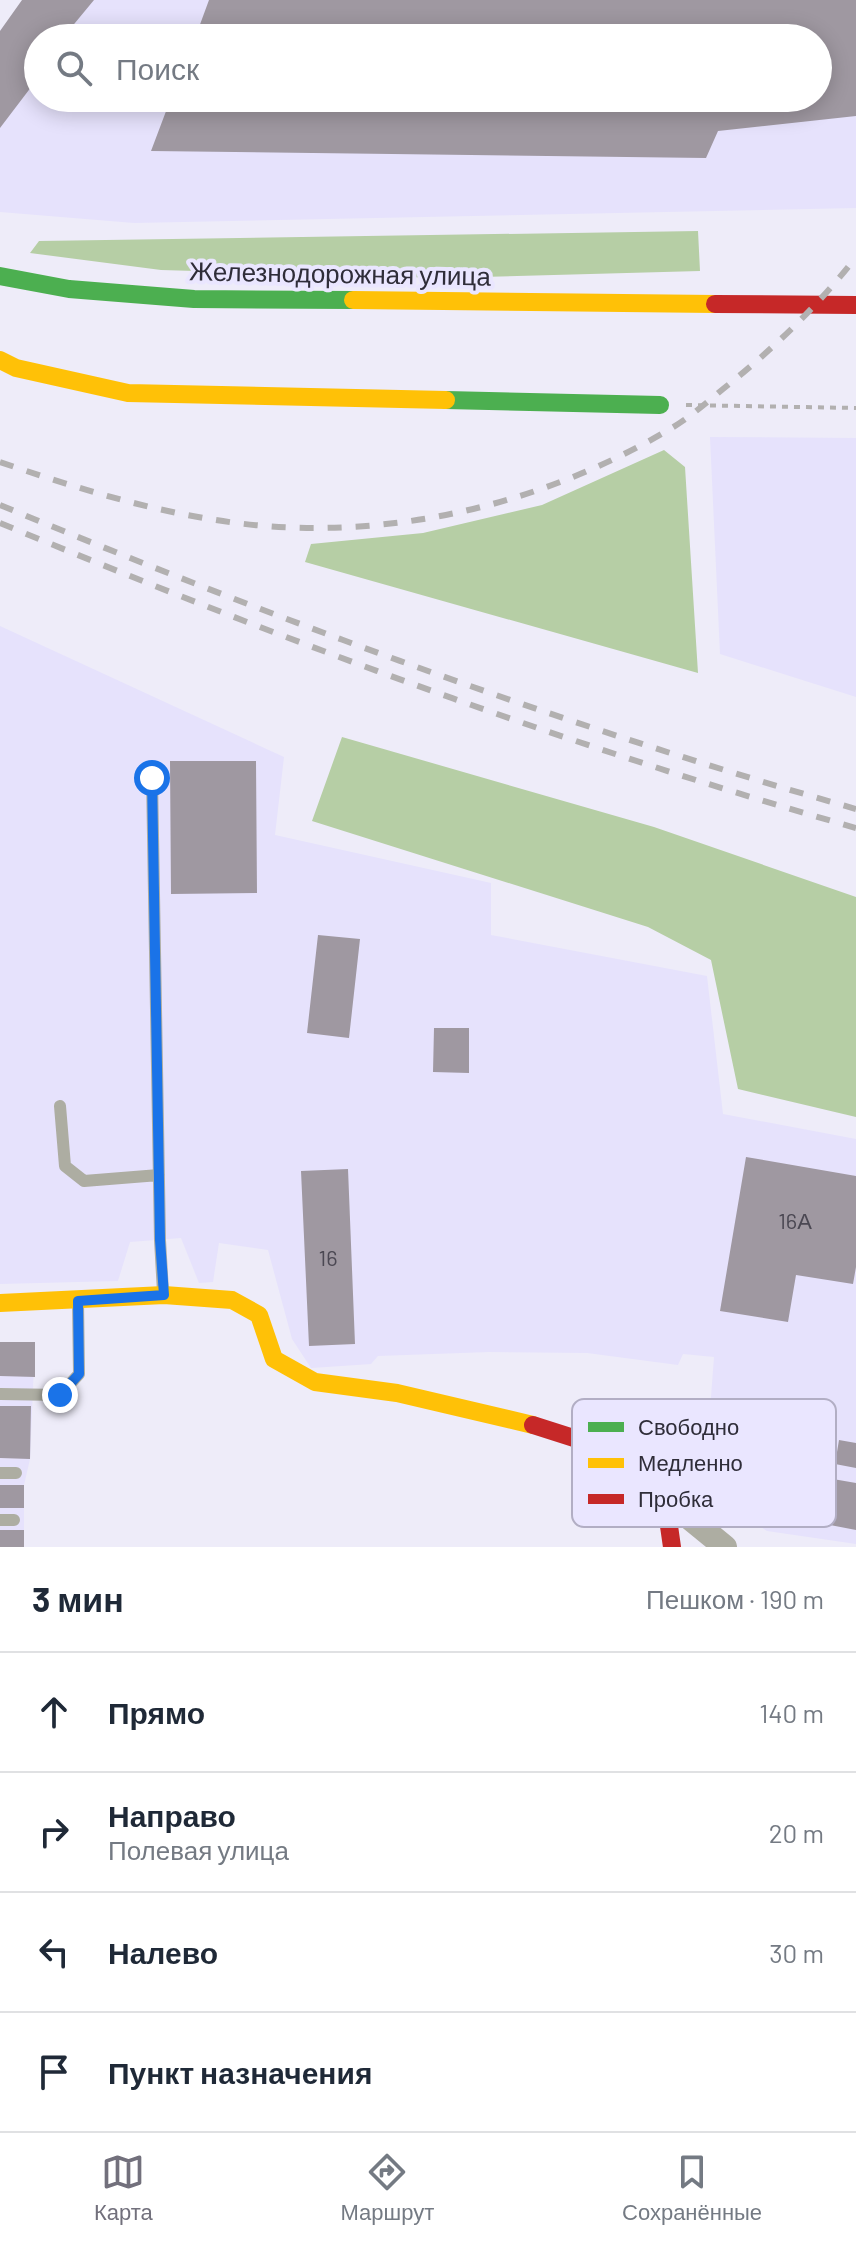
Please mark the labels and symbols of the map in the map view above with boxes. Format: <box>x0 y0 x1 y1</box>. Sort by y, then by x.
street label: Железнодорожная улица <box>189 254 492 291</box>
route start <box>134 760 170 796</box>
house number: 16А <box>778 1207 812 1233</box>
house number: 16 <box>318 1244 338 1270</box>
route end <box>42 1377 78 1413</box>
legend <box>572 1399 836 1527</box>
text: Свободно <box>638 1413 739 1440</box>
text: Медленно <box>638 1449 743 1476</box>
text: Пробка <box>638 1485 714 1512</box>

